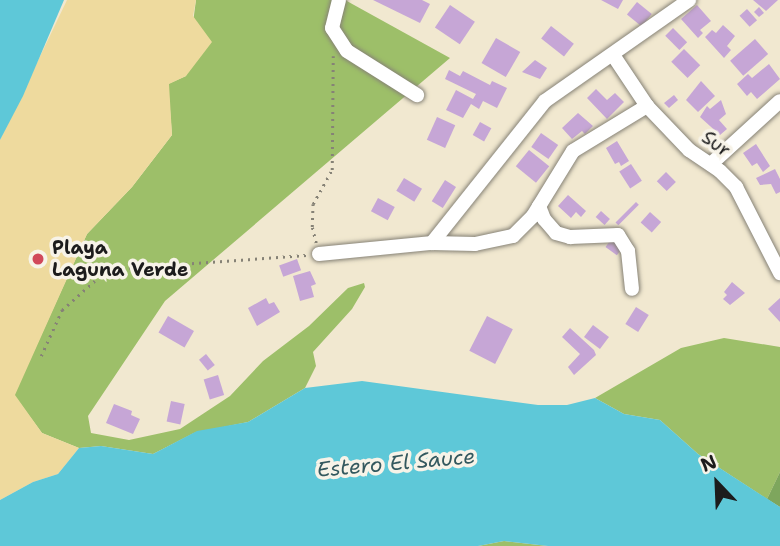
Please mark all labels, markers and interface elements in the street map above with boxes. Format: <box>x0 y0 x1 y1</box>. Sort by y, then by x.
street label: Sur <box>697 126 735 162</box>
place label: Playa Laguna Verde <box>52 237 188 281</box>
marker: Playa Laguna Verde <box>30 251 46 267</box>
water label: Estero El Sauce <box>316 444 476 482</box>
north arrow <box>682 448 752 518</box>
text: N <box>697 449 720 478</box>

